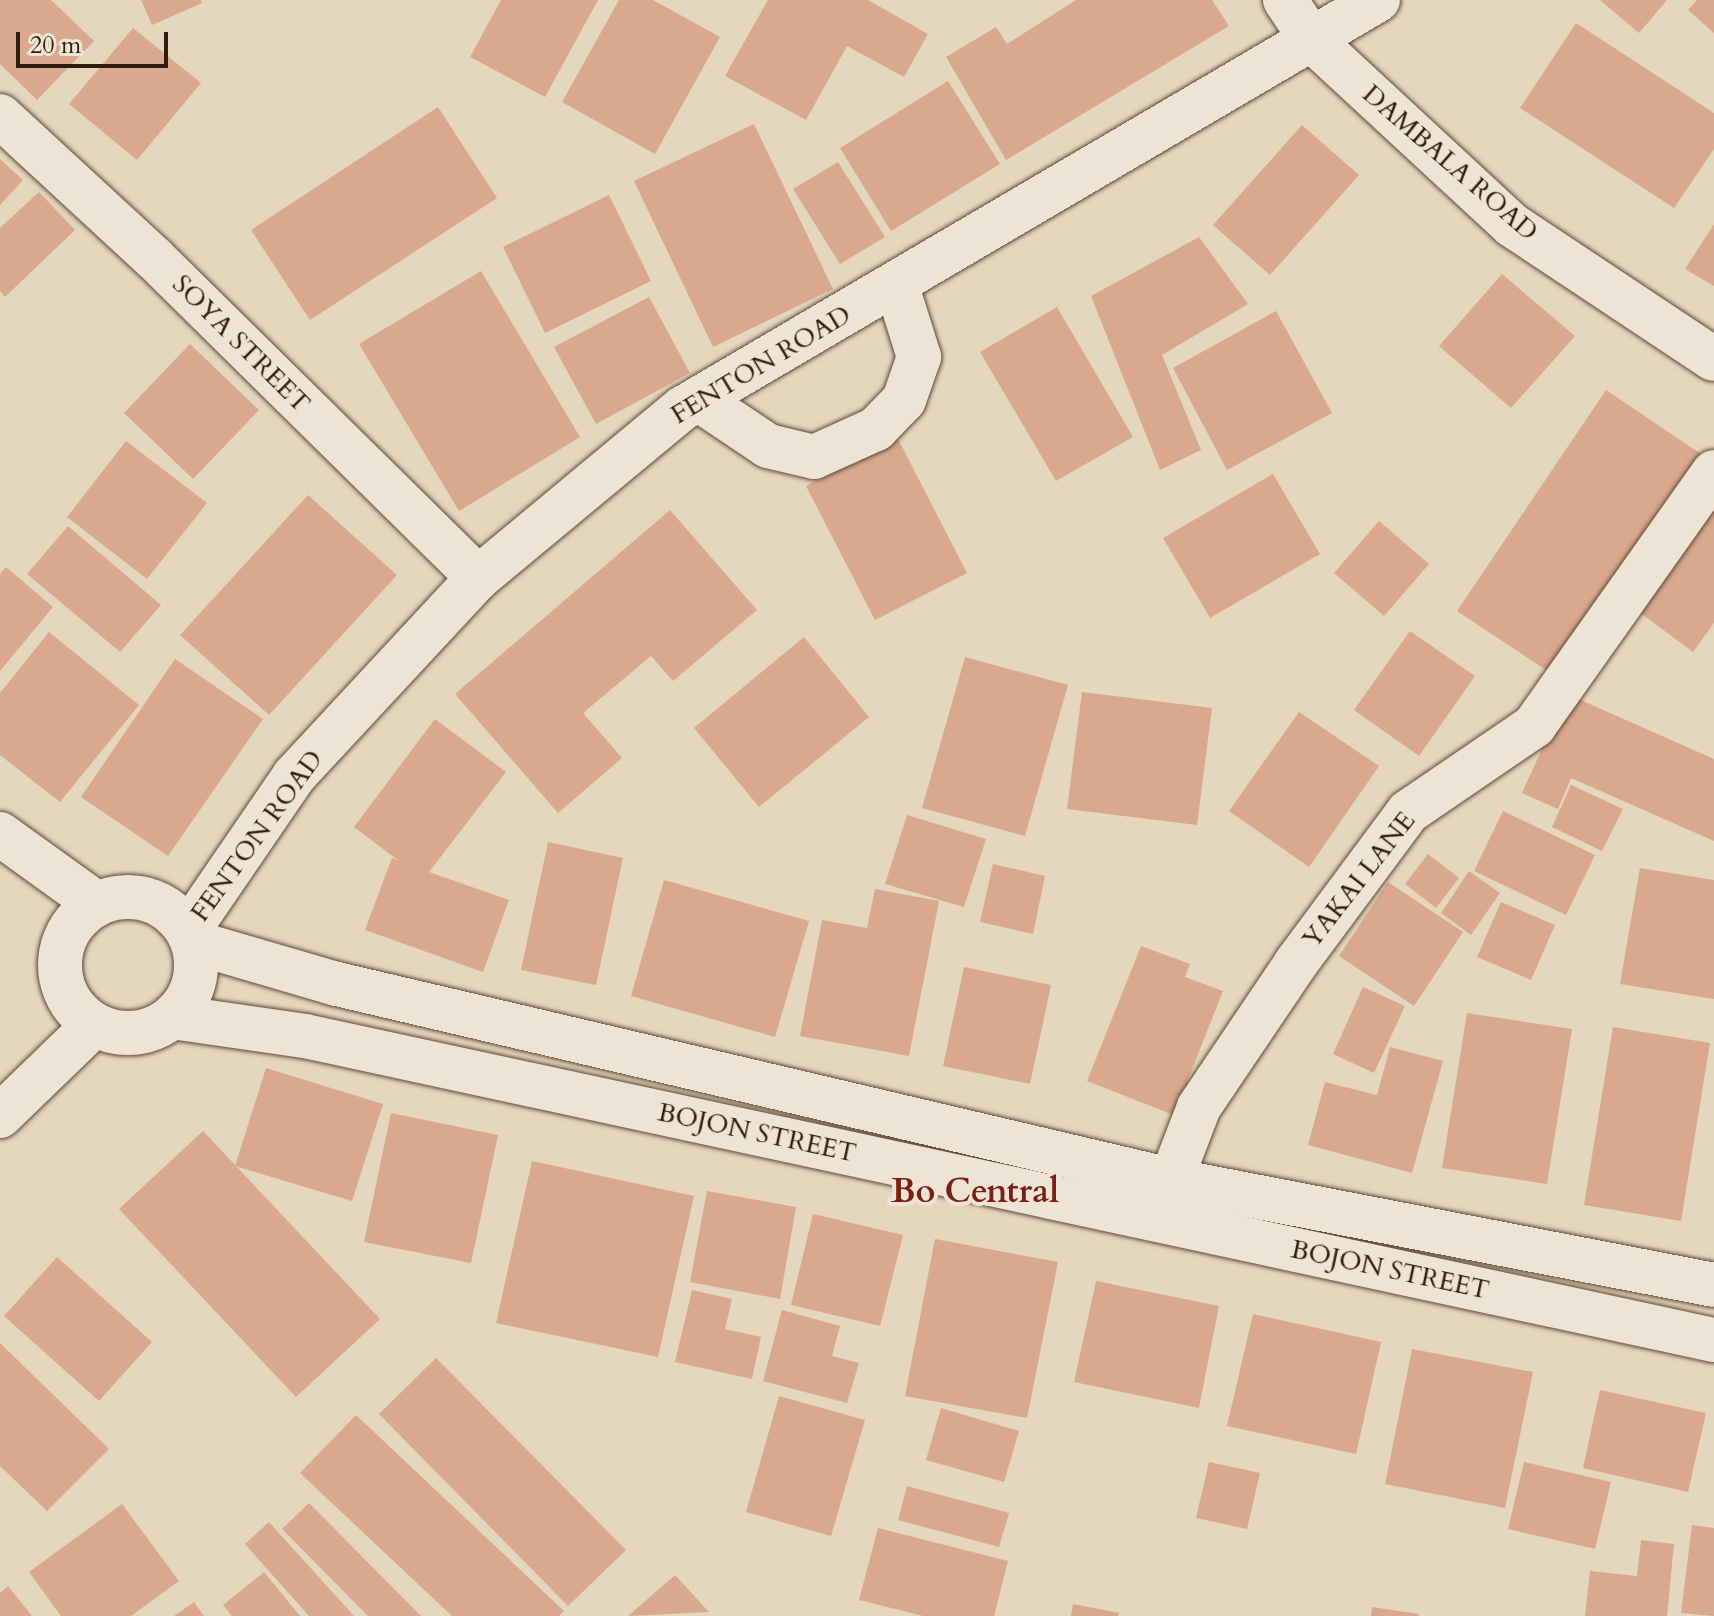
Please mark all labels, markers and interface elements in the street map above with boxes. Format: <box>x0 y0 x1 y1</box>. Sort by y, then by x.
scale bar <box>20 16 172 66</box>
text: 20 m <box>30 29 81 62</box>
street label: DAMBALA ROAD <box>1356 79 1544 247</box>
street label: SOYA STREET <box>166 269 316 419</box>
street label: FENTON ROAD <box>666 299 856 431</box>
street label: FENTON ROAD <box>184 744 330 928</box>
street label: YAKAI LANE <box>1296 806 1422 954</box>
street label: BOJON STREET <box>655 1097 859 1169</box>
district label: Bo Central <box>891 1172 1059 1212</box>
street label: BOJON STREET <box>1288 1234 1492 1306</box>

